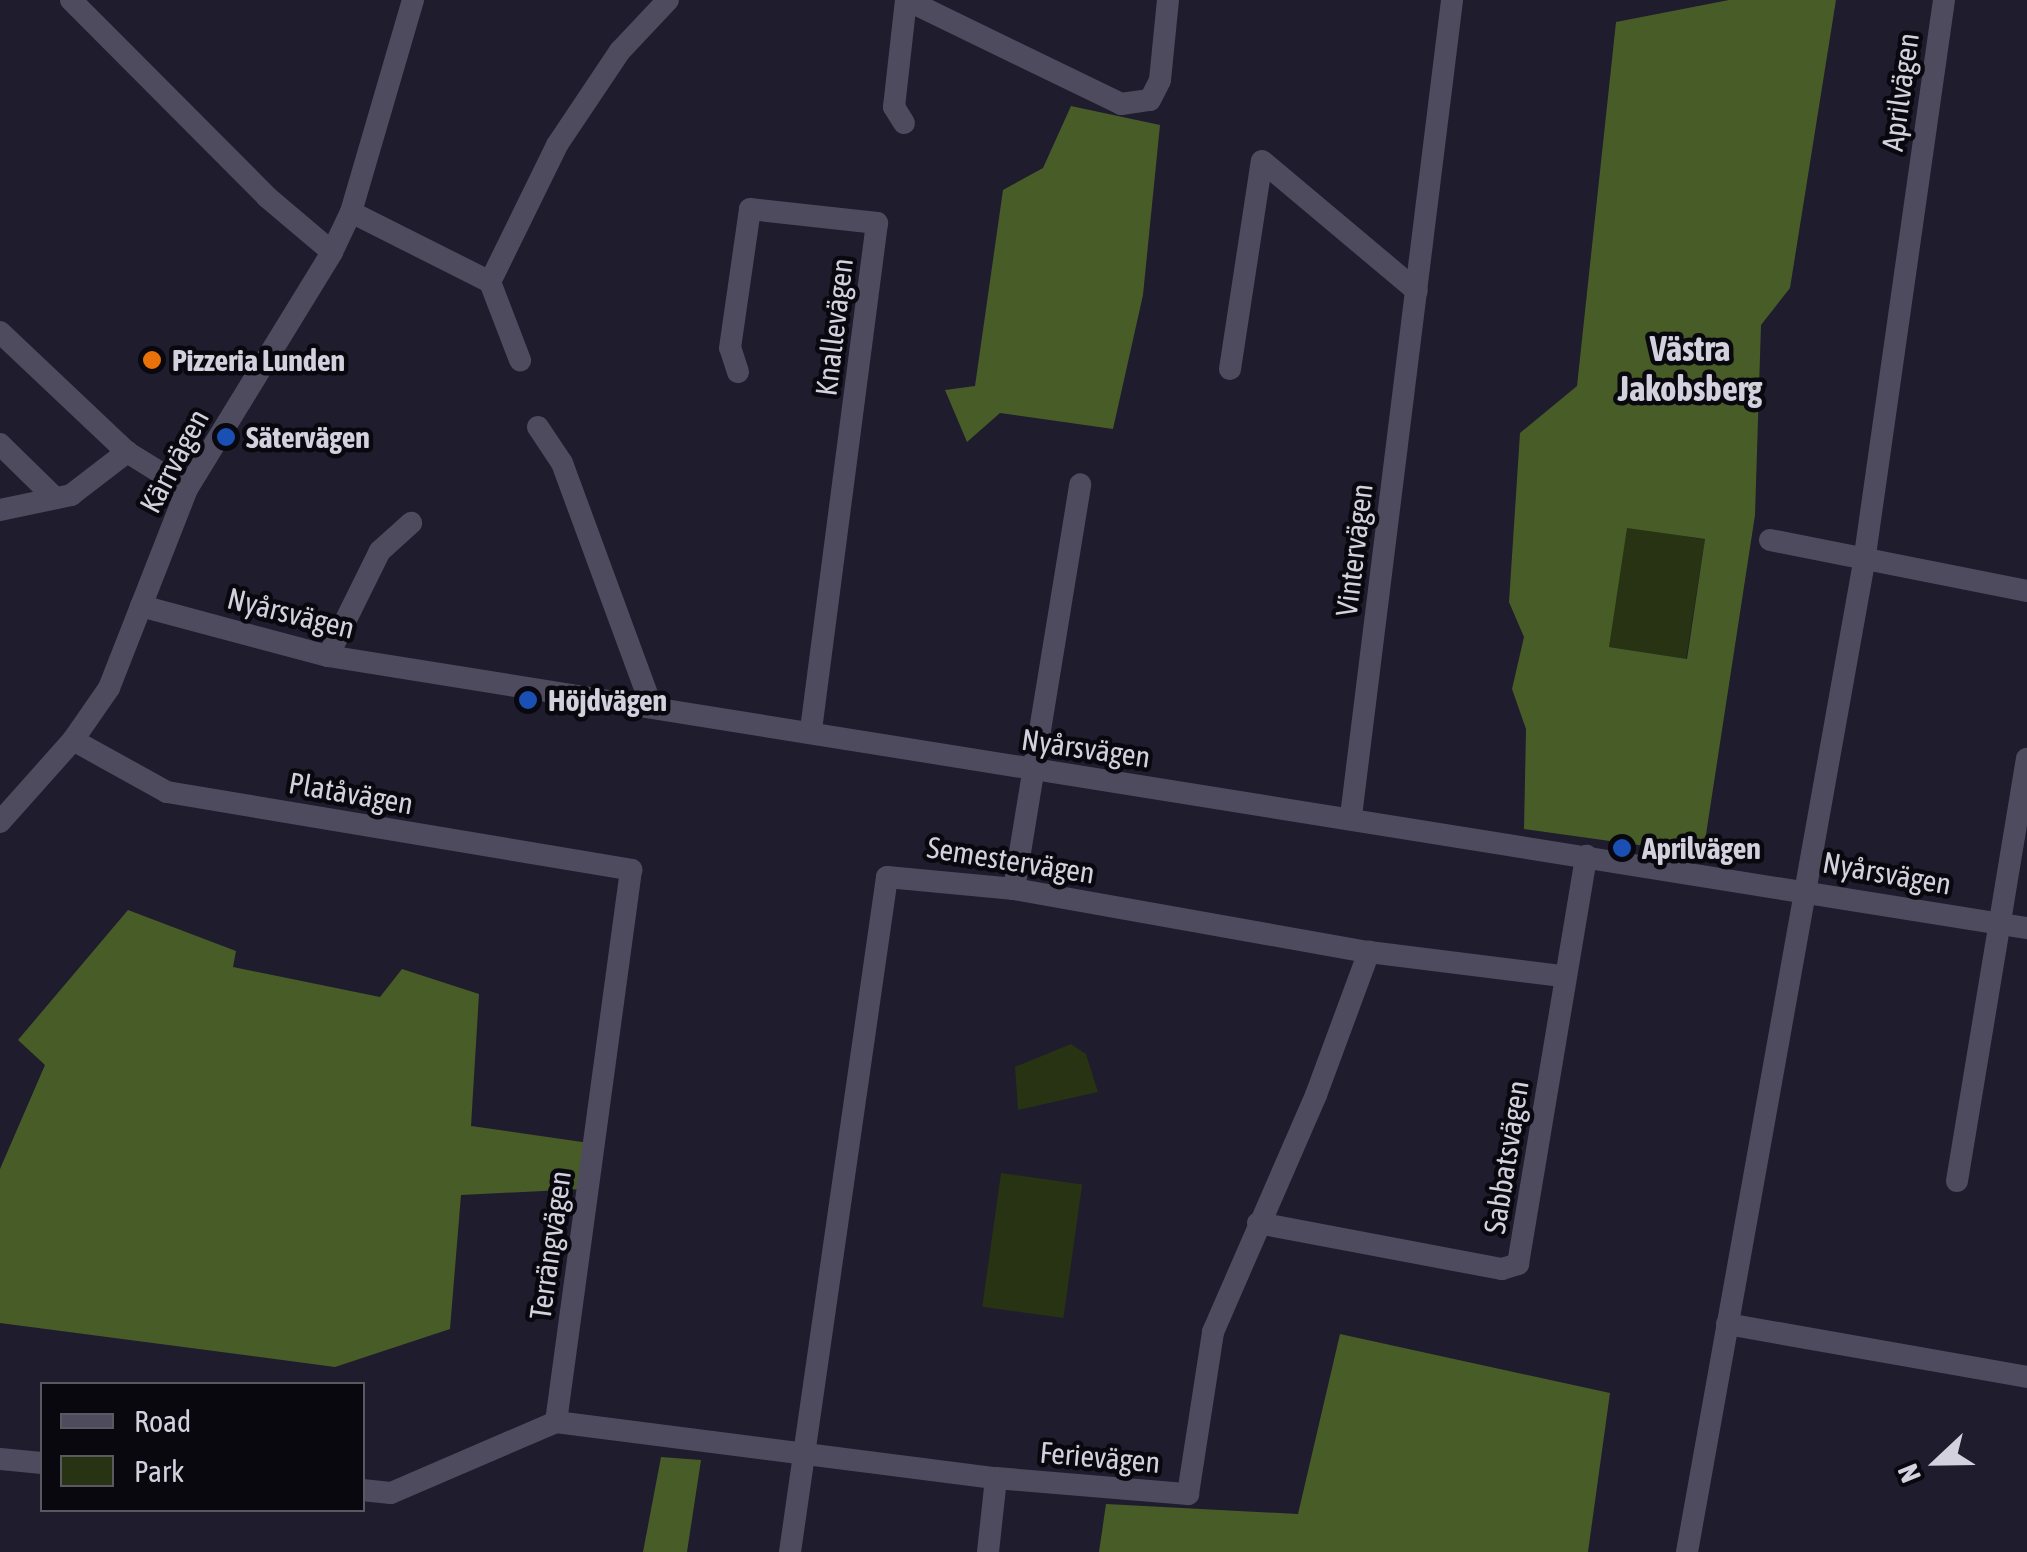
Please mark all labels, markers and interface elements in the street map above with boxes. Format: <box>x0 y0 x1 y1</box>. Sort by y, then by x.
street label: Aprilvägen <box>1874 31 1926 153</box>
street label: Knallevägen <box>808 256 860 398</box>
district label: Västra Jakobsberg <box>1618 327 1762 409</box>
place label: Pizzeria Lunden <box>172 342 345 378</box>
marker: Pizzeria Lunden <box>141 349 163 371</box>
street label: Kärrvägen <box>132 403 216 519</box>
place label: Sätervägen <box>246 419 370 455</box>
marker: Sätervägen <box>215 426 237 448</box>
street label: Vintervägen <box>1328 482 1380 618</box>
street label: Nyårsvägen <box>224 580 358 646</box>
place label: Höjdvägen <box>548 682 667 718</box>
marker: Höjdvägen <box>517 689 539 711</box>
street label: Nyårsvägen <box>1019 721 1153 775</box>
street label: Platåvägen <box>286 764 416 822</box>
street label: Semestervägen <box>925 829 1097 891</box>
place label: Aprilvägen <box>1642 830 1761 866</box>
marker: Aprilvägen <box>1611 837 1633 859</box>
street label: Nyårsvägen <box>1820 844 1954 902</box>
street label: Sabbatsvägen <box>1476 1078 1536 1236</box>
street label: Terrängvägen <box>522 1168 578 1322</box>
legend <box>40 1382 365 1512</box>
text: Road <box>134 1404 191 1438</box>
north arrow <box>1887 1412 1987 1512</box>
street label: Ferievägen <box>1038 1434 1162 1480</box>
text: Park <box>134 1454 184 1488</box>
text: N <box>1891 1460 1927 1487</box>

